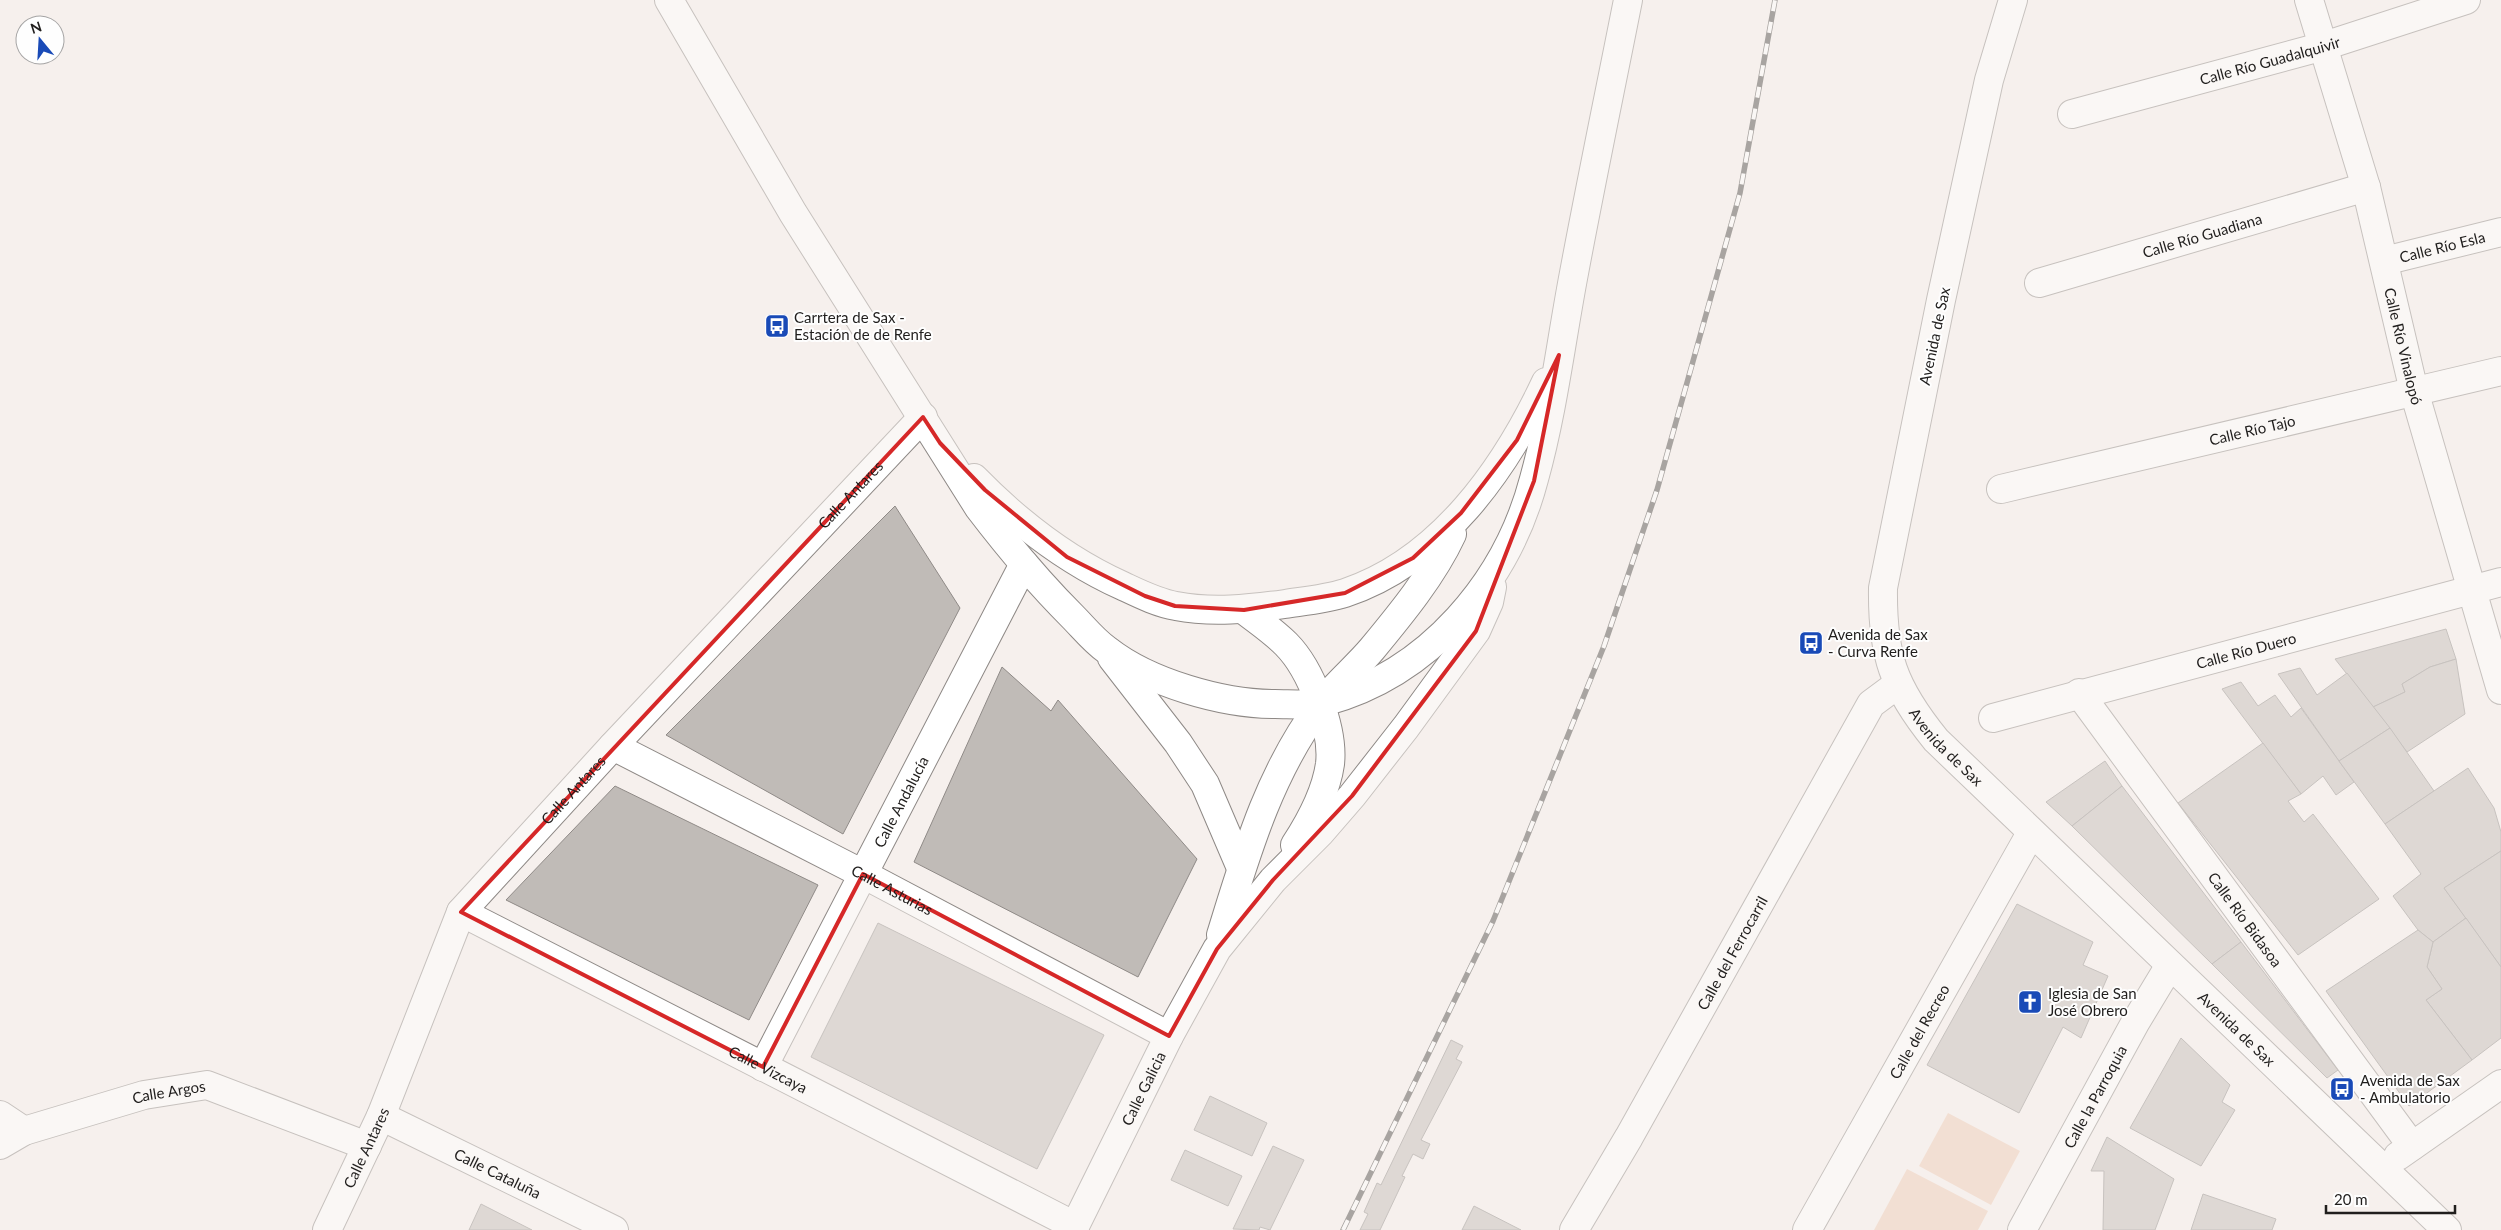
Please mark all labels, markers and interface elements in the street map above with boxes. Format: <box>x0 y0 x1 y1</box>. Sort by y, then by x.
north arrow <box>15 15 65 65</box>
text: N <box>28 17 44 37</box>
street label: Calle Río Guadalquivir <box>2198 32 2343 88</box>
street label: Calle Río Guadiana <box>2140 209 2264 261</box>
street label: Calle Río Esla <box>2398 227 2487 266</box>
street label: Avenida de Sax <box>1915 285 1953 387</box>
street label: Calle Río Vinalopó <box>2381 286 2426 407</box>
place label: Carrtera de Sax - Estación de de Renfe <box>794 308 932 343</box>
bus stop icon: Carrtera de Sax - Estación de de Renfe <box>764 313 790 339</box>
street label: Calle Río Tajo <box>2207 411 2297 449</box>
street label: Calle Antares <box>814 457 886 532</box>
place label: Avenida de Sax - Curva Renfe <box>1828 625 1928 660</box>
street label: Calle Río Duero <box>2194 628 2298 672</box>
bus stop icon: Avenida de Sax - Curva Renfe <box>1798 630 1824 656</box>
street label: Avenida de Sax <box>1906 704 1987 790</box>
street label: Calle Antares <box>537 752 609 828</box>
street label: Calle Andalucía <box>870 753 932 850</box>
street label: Calle Asturias <box>849 861 936 918</box>
street label: Calle Río Bidasoa <box>2205 868 2286 970</box>
street label: Calle del Ferrocarril <box>1693 893 1771 1013</box>
street label: Calle del Recreo <box>1885 981 1953 1082</box>
place label: Iglesia de San José Obrero <box>2048 984 2137 1019</box>
street label: Avenida de Sax <box>2195 988 2280 1070</box>
church icon: Iglesia de San José Obrero <box>2017 989 2043 1015</box>
street label: Calle Vizcaya <box>726 1042 810 1097</box>
street label: Calle la Parroquia <box>2060 1042 2130 1151</box>
street label: Calle Galicia <box>1117 1048 1169 1128</box>
place label: Avenida de Sax - Ambulatorio <box>2360 1071 2460 1106</box>
street label: Calle Argos <box>130 1076 207 1107</box>
bus stop icon: Avenida de Sax - Ambulatorio <box>2329 1076 2355 1102</box>
street label: Calle Antares <box>339 1105 392 1191</box>
street label: Calle Cataluña <box>451 1144 544 1202</box>
scale bar <box>2326 1182 2455 1214</box>
text: 20 m <box>2334 1190 2368 1208</box>

